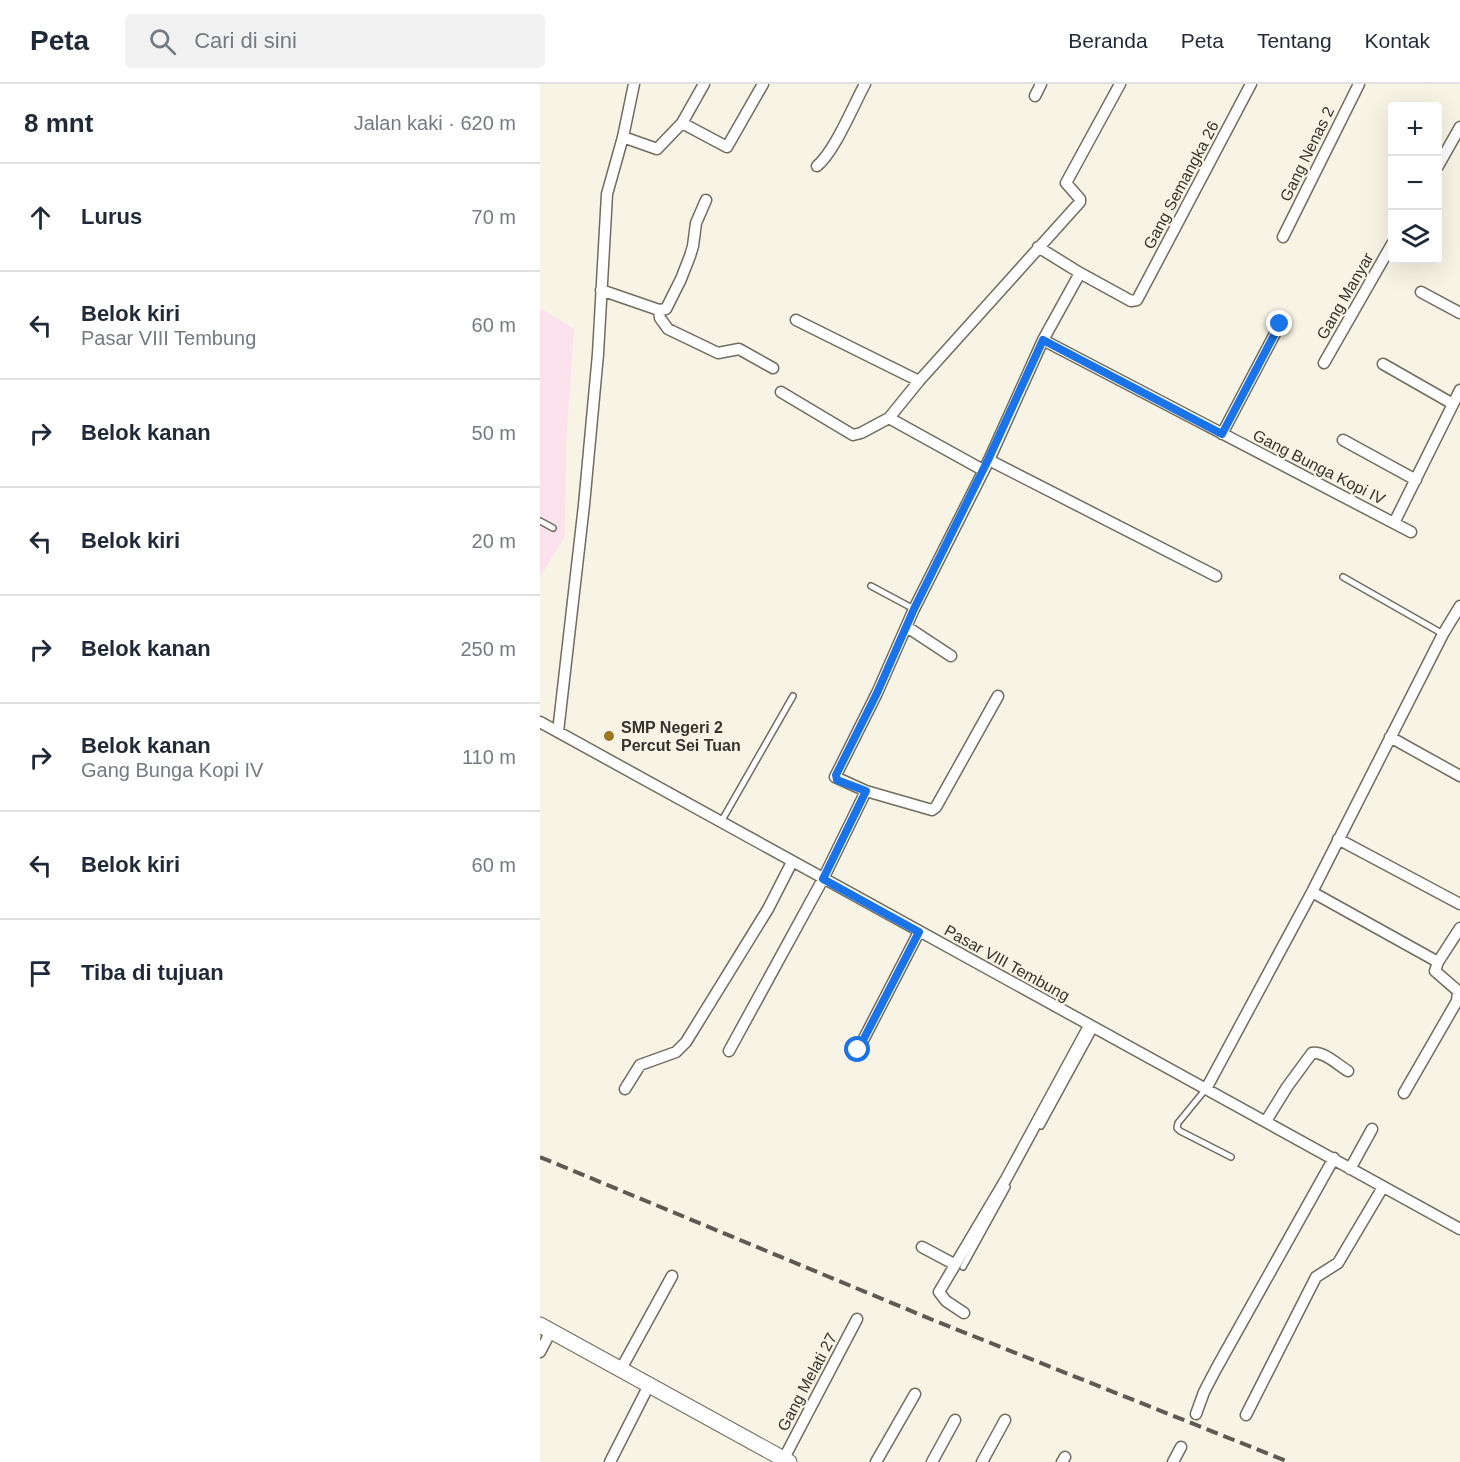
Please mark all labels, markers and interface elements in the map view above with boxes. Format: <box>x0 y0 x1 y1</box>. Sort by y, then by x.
search box <box>125 14 545 68</box>
text: Peta <box>30 25 89 56</box>
icon: search <box>146 25 179 58</box>
text: Cari di sini <box>194 28 297 53</box>
text: Beranda <box>1068 29 1148 52</box>
text: Peta <box>1181 29 1224 52</box>
text: Tentang <box>1257 29 1332 52</box>
text: Kontak <box>1365 29 1430 52</box>
map controls <box>1388 102 1442 264</box>
button: + <box>1388 102 1442 156</box>
street label: Gang Nenas 2 <box>1277 104 1337 204</box>
text: 8 mnt <box>24 108 93 138</box>
text: Jalan kaki · 620 m <box>354 112 516 134</box>
street label: Gang Semangka 26 <box>1140 118 1222 252</box>
button: − <box>1388 156 1442 210</box>
icon: ahead <box>24 201 57 234</box>
text: Lurus <box>81 204 142 229</box>
text: 70 m <box>472 206 516 228</box>
button: layers <box>1388 210 1442 264</box>
street label: Gang Manyar <box>1313 249 1377 342</box>
text: Belok kiri <box>81 301 180 326</box>
icon: left <box>24 309 57 342</box>
route end <box>1266 310 1292 336</box>
text: 60 m <box>472 314 516 336</box>
text: Pasar VIII Tembung <box>81 327 256 349</box>
icon: right <box>24 417 57 450</box>
text: Belok kanan <box>81 420 211 445</box>
text: 50 m <box>472 422 516 444</box>
street label: Gang Bunga Kopi IV <box>1250 426 1388 508</box>
icon: left <box>24 525 57 558</box>
text: Belok kiri <box>81 528 180 553</box>
text: 20 m <box>472 530 516 552</box>
icon: right <box>24 633 57 666</box>
text: Belok kanan <box>81 636 211 661</box>
text: 250 m <box>460 638 516 660</box>
place label: SMP Negeri 2 Percut Sei Tuan <box>621 719 741 754</box>
marker: SMP Negeri 2 Percut Sei Tuan <box>602 729 616 743</box>
text: Belok kanan <box>81 733 211 758</box>
icon: right <box>24 741 57 774</box>
text: 110 m <box>462 746 516 768</box>
text: Gang Bunga Kopi IV <box>81 759 263 781</box>
icon: left <box>24 849 57 882</box>
text: Belok kiri <box>81 852 180 877</box>
text: 60 m <box>472 854 516 876</box>
street label: Pasar VIII Tembung <box>942 922 1072 1004</box>
icon: arrive <box>24 957 57 990</box>
text: Tiba di tujuan <box>81 960 224 985</box>
route start <box>844 1036 870 1062</box>
street label: Gang Melati 27 <box>774 1330 840 1434</box>

